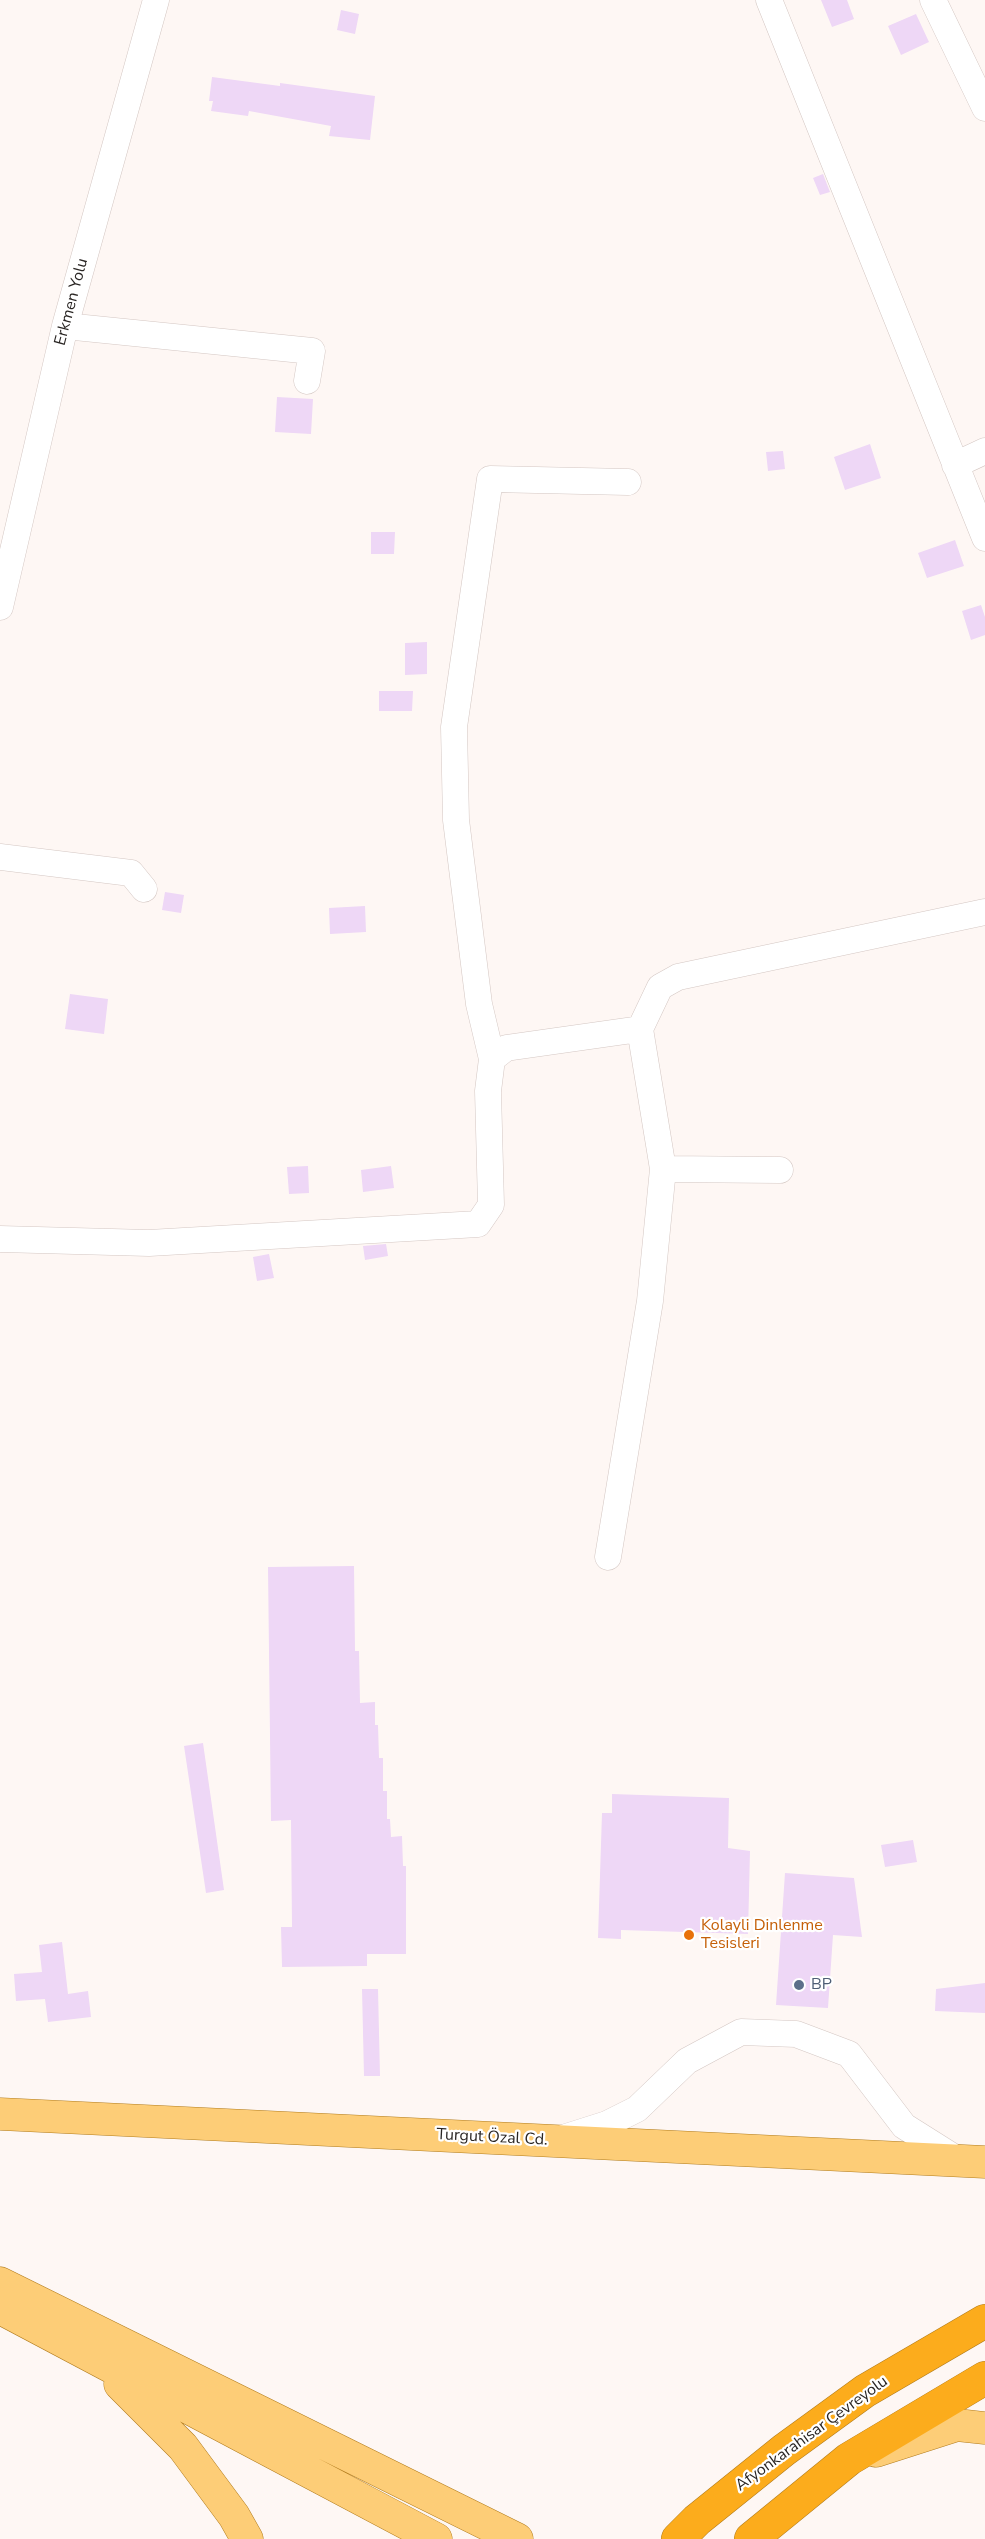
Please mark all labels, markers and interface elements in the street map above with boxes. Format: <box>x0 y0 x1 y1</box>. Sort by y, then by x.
street label: Erkmen Yolu <box>51 256 93 348</box>
place label: Kolayli Dinlenme Tesisleri <box>701 1916 823 1954</box>
marker: Kolayli Dinlenme Tesisleri <box>682 1928 696 1942</box>
place label: BP <box>811 1975 832 1995</box>
marker: BP <box>792 1978 806 1992</box>
street label: Turgut Özal Cd. <box>436 2126 548 2150</box>
street label: Afyonkarahisar Çevreyolu <box>732 2372 892 2496</box>

